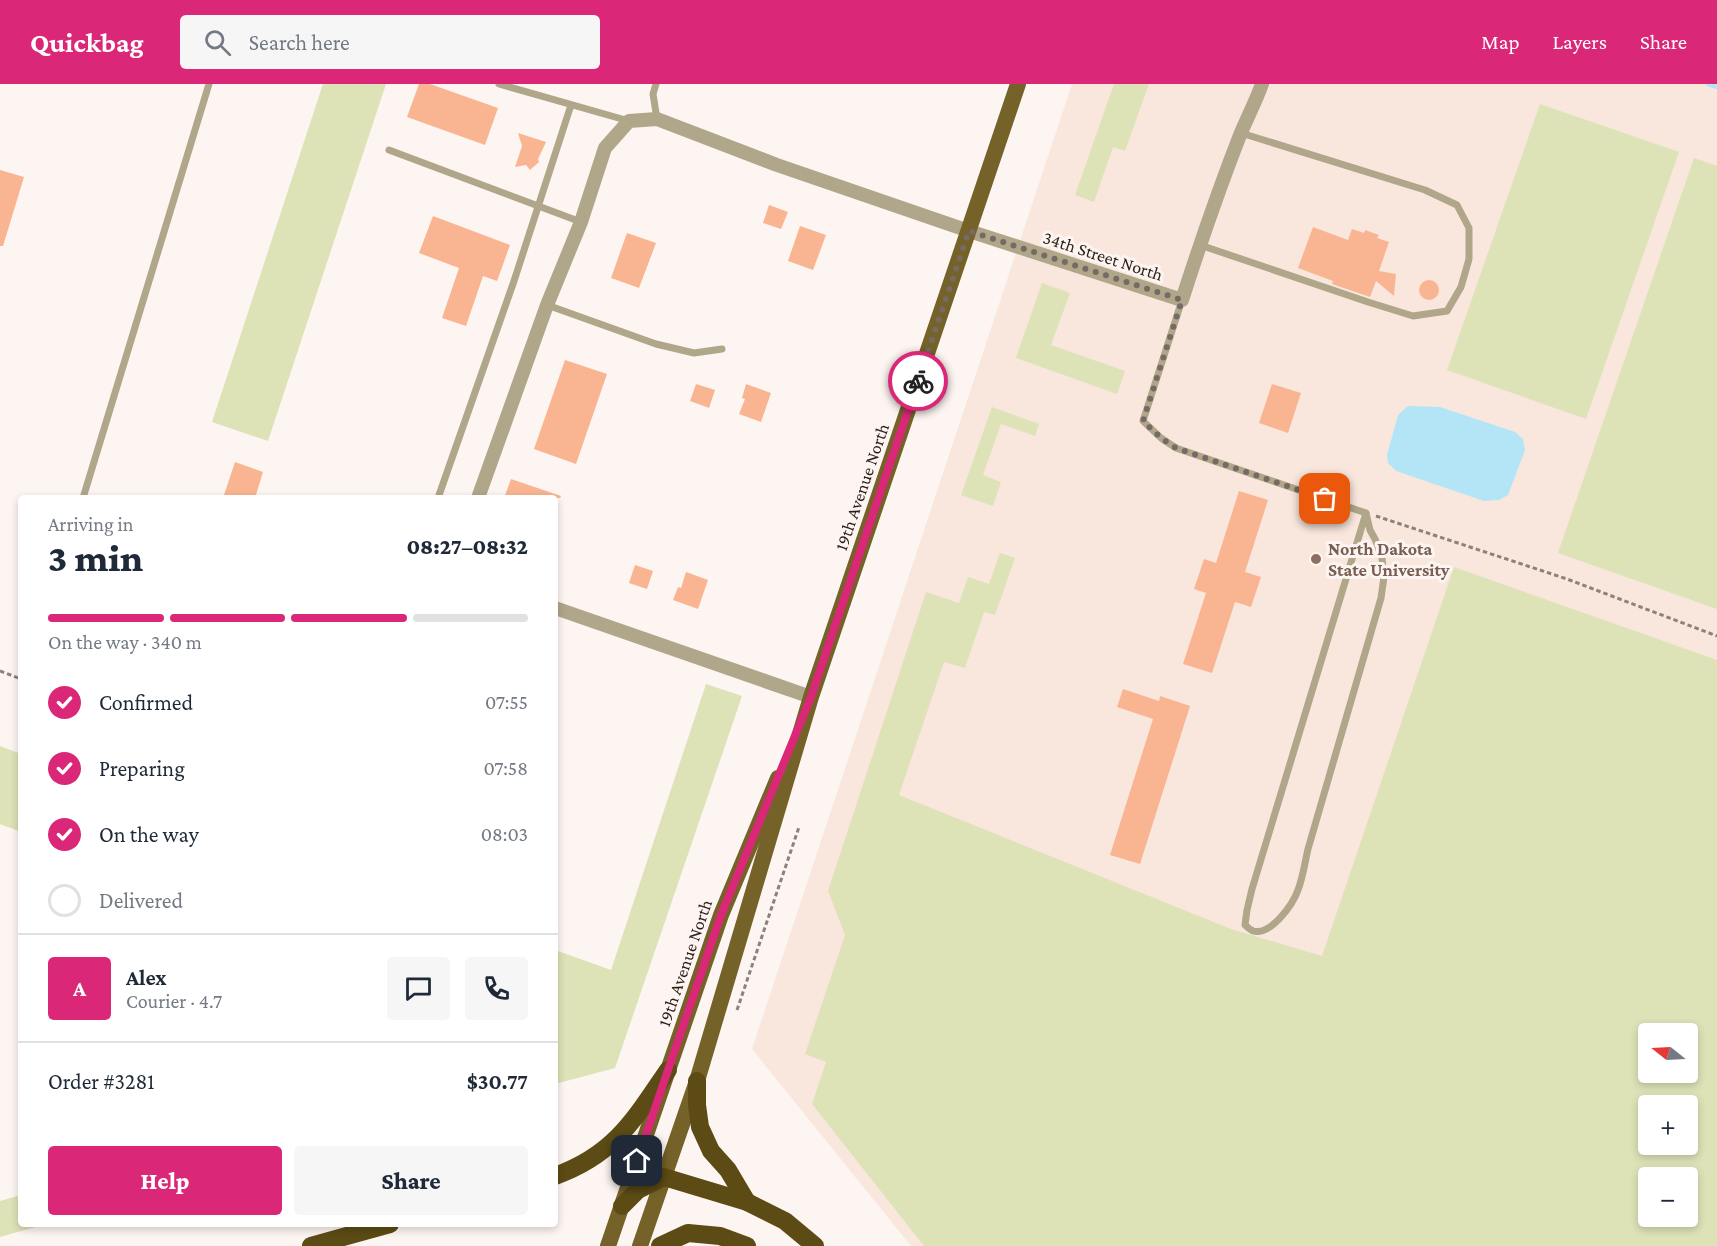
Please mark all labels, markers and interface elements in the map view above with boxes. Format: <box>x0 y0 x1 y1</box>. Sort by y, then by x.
search box <box>180 15 600 69</box>
icon: search <box>201 26 234 59</box>
text: Quickbag <box>30 27 144 58</box>
text: Search here <box>249 30 350 55</box>
text: Map <box>1481 30 1520 54</box>
text: Layers <box>1553 30 1607 54</box>
text: Share <box>1640 30 1687 54</box>
street label: 34th Street North <box>1040 227 1166 285</box>
courier <box>888 351 948 411</box>
icon: bike <box>902 365 935 398</box>
street label: 19th Avenue North <box>831 420 893 553</box>
pin <box>1299 473 1350 524</box>
icon: bag <box>1308 482 1341 515</box>
text: Arriving in <box>48 513 133 535</box>
text: 08:27–08:32 <box>406 534 528 559</box>
text: 3 min <box>48 536 143 579</box>
place label: North Dakota State University <box>1328 539 1450 580</box>
marker: North Dakota State University <box>1309 552 1323 566</box>
text: On the way · 340 m <box>48 631 202 653</box>
icon: check <box>48 686 81 719</box>
text: Confirmed <box>99 690 193 715</box>
text: 07:55 <box>485 691 528 713</box>
icon: check <box>48 752 81 785</box>
text: Preparing <box>99 756 185 781</box>
text: 07:58 <box>483 757 528 779</box>
icon: check <box>48 818 81 851</box>
text: On the way <box>99 822 199 847</box>
text: 08:03 <box>481 823 528 845</box>
text: Delivered <box>99 888 183 913</box>
street label: 19th Avenue North <box>654 896 716 1029</box>
button: chat <box>387 957 450 1020</box>
button: phone <box>465 957 528 1020</box>
text: Alex <box>126 965 167 990</box>
text: A <box>73 976 86 1001</box>
text: Courier · 4.7 <box>126 990 222 1012</box>
north arrow <box>1638 1023 1698 1083</box>
map controls <box>1638 1023 1698 1227</box>
text: Order #3281 <box>48 1069 155 1094</box>
text: $30.77 <box>467 1069 528 1094</box>
button: + <box>1638 1095 1698 1155</box>
pin <box>611 1135 662 1186</box>
icon: home <box>620 1144 653 1177</box>
button: Help <box>48 1146 282 1215</box>
button: Share <box>294 1146 528 1215</box>
button: − <box>1638 1167 1698 1227</box>

